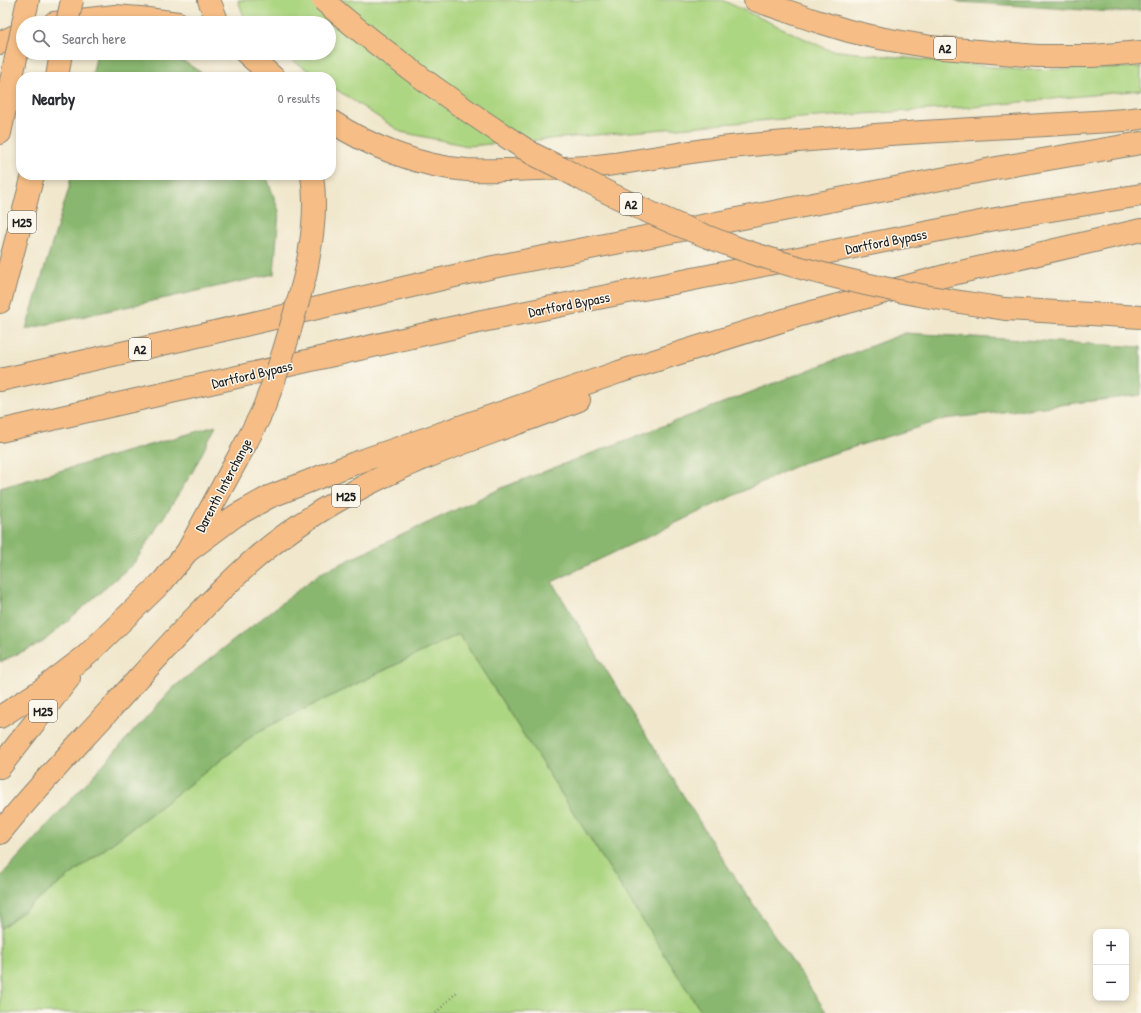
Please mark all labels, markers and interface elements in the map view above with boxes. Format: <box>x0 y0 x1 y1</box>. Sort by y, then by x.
search box <box>16 16 336 60</box>
icon: search <box>30 27 52 49</box>
text: Search here <box>62 28 126 49</box>
road number: A2 <box>934 37 956 59</box>
text: Nearby <box>32 87 75 110</box>
text: 0 results <box>278 89 320 107</box>
road number: A2 <box>620 193 642 215</box>
road number: M25 <box>8 211 36 233</box>
street label: Dartford Bypass <box>844 224 928 259</box>
street label: Dartford Bypass <box>527 287 611 322</box>
road number: A2 <box>129 338 151 360</box>
street label: Dartford Bypass <box>210 355 294 393</box>
street label: Darenth Interchange <box>190 434 257 536</box>
road number: M25 <box>332 485 360 507</box>
road number: M25 <box>29 700 57 722</box>
map controls <box>1093 929 1129 1001</box>
button: + <box>1093 929 1129 965</box>
button: − <box>1093 965 1129 1001</box>

